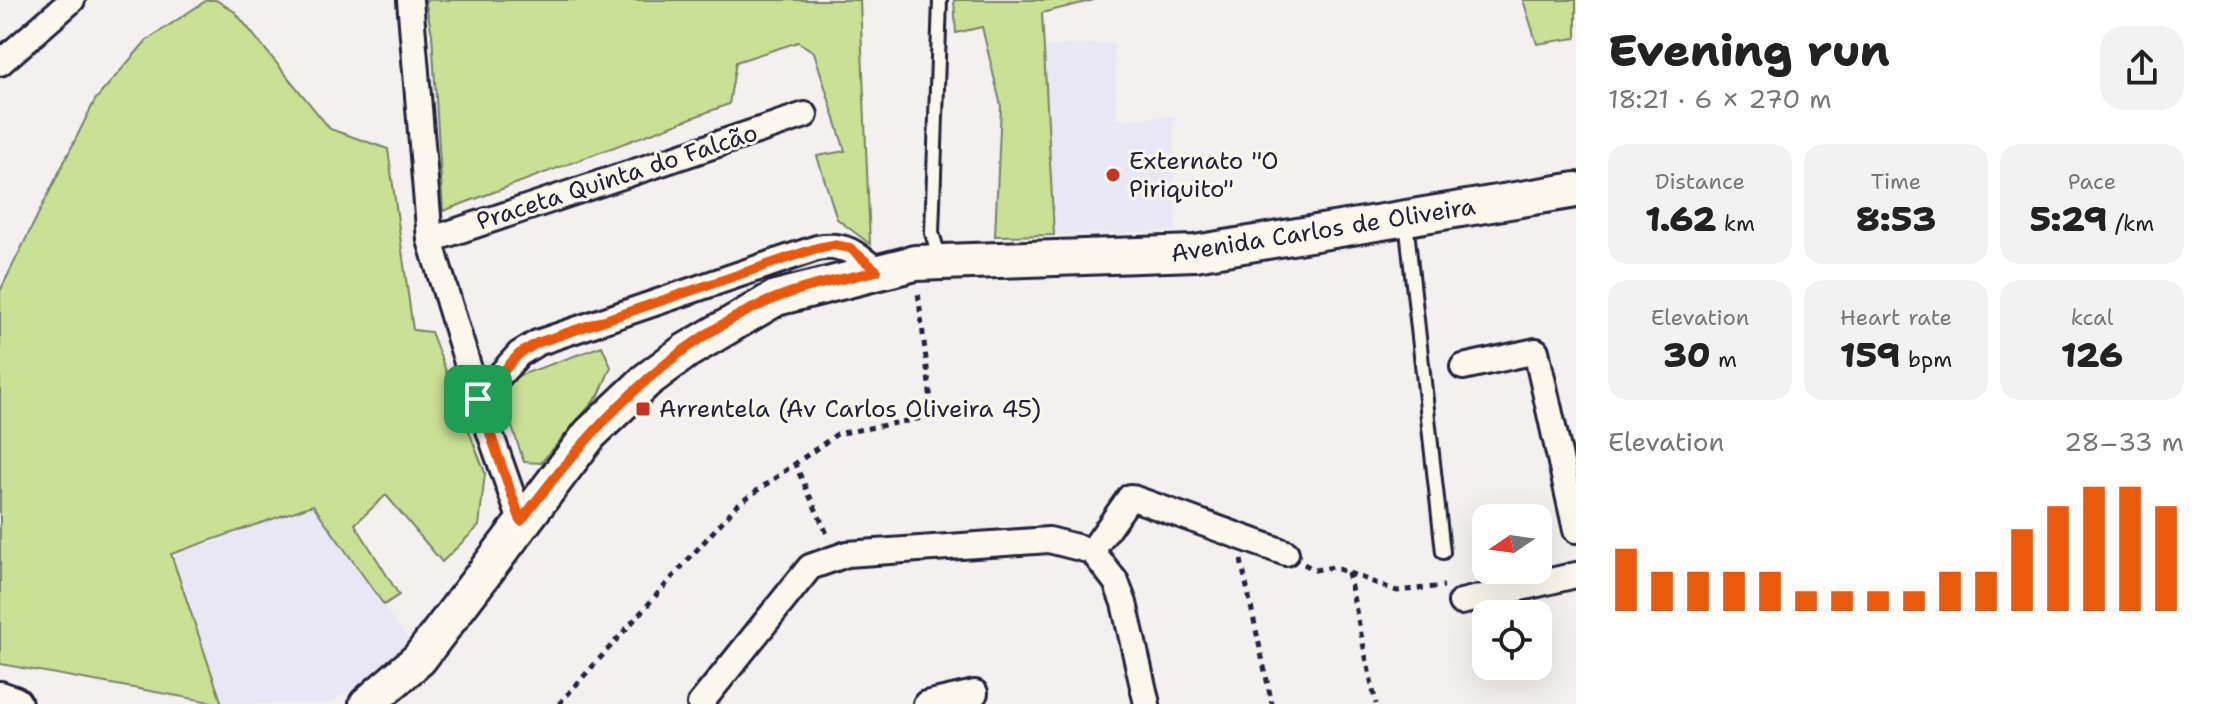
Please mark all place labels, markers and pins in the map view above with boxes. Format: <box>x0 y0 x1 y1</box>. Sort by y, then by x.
place label: Externato "O Piriquito" <box>1129 145 1279 205</box>
marker: Externato "O Piriquito" <box>1104 166 1122 184</box>
pin <box>444 365 512 433</box>
place label: Arrentela (Av Carlos Oliveira 45) <box>659 393 1041 425</box>
marker: Arrentela (Av Carlos Oliveira 45) <box>634 400 652 418</box>

